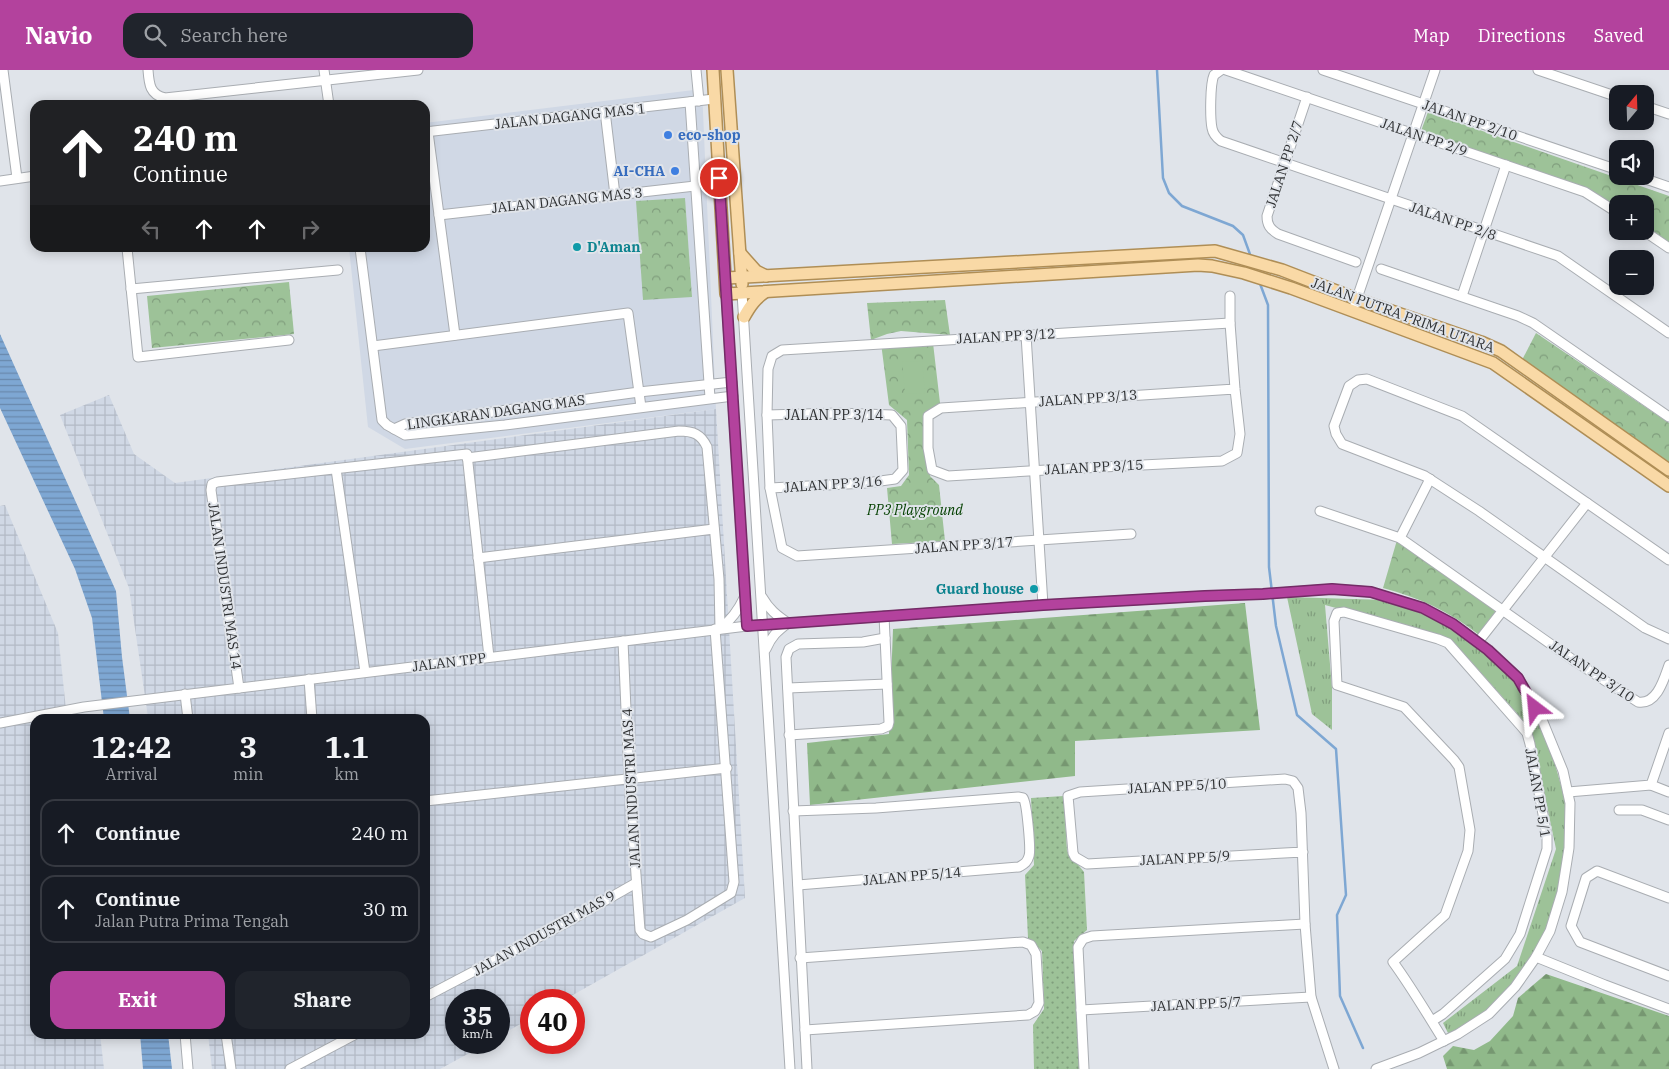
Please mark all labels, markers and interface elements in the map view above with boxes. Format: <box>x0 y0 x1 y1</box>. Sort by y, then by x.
search box <box>123 13 473 58</box>
text: Navio <box>25 19 93 51</box>
icon: search <box>141 21 169 49</box>
text: Search here <box>181 23 288 47</box>
text: Map <box>1413 24 1450 47</box>
text: Directions <box>1478 24 1566 47</box>
text: Saved <box>1594 24 1644 47</box>
north arrow <box>1609 85 1654 130</box>
map controls <box>1609 85 1654 295</box>
street label: JALAN PP 2/10 <box>1420 95 1520 145</box>
street label: JALAN DAGANG MAS 1 <box>493 99 647 133</box>
street label: JALAN PP 2/9 <box>1378 114 1470 160</box>
text: 240 m <box>133 115 238 161</box>
street label: JALAN PP 2/7 <box>1261 118 1307 210</box>
icon: ahead <box>50 120 115 185</box>
place label: eco-shop <box>678 126 741 144</box>
marker: eco-shop <box>662 129 674 141</box>
button: sound <box>1609 140 1654 185</box>
pin <box>698 157 740 199</box>
text: Continue <box>133 159 228 188</box>
place label: AI-CHA <box>614 162 665 180</box>
icon: arrive <box>705 164 733 192</box>
marker: AI-CHA <box>669 165 681 177</box>
street label: JALAN DAGANG MAS 3 <box>490 183 644 217</box>
button: + <box>1609 195 1654 240</box>
street label: JALAN PP 2/8 <box>1407 198 1499 244</box>
icon: left <box>137 215 165 243</box>
icon: ahead <box>190 215 218 243</box>
icon: ahead <box>243 215 271 243</box>
icon: right <box>296 215 324 243</box>
place label: D'Aman <box>587 238 640 256</box>
marker: D'Aman <box>571 241 583 253</box>
button: − <box>1609 250 1654 295</box>
street label: JALAN PUTRA PRIMA UTARA <box>1309 273 1498 357</box>
street label: JALAN PP 3/12 <box>956 324 1056 348</box>
street label: JALAN PP 3/13 <box>1038 386 1138 410</box>
street label: LINGKARAN DAGANG MAS <box>406 391 586 433</box>
street label: JALAN PP 3/14 <box>785 406 883 424</box>
street label: JALAN PP 3/15 <box>1044 455 1144 479</box>
street label: JALAN PP 3/16 <box>783 472 883 496</box>
street label: JALAN INDUSTRI MAS 14 <box>204 501 246 671</box>
park label: PP3 Playground <box>866 501 963 519</box>
street label: JALAN PP 3/17 <box>914 533 1014 557</box>
place label: Guard house <box>936 580 1024 598</box>
marker: Guard house <box>1028 583 1040 595</box>
street label: JALAN PP 3/10 <box>1546 636 1638 706</box>
street label: JALAN TPP <box>411 648 487 675</box>
position arrow <box>1508 681 1560 733</box>
street label: JALAN INDUSTRI MAS 4 <box>618 708 644 868</box>
text: 12:42 <box>91 727 172 766</box>
text: 3 <box>239 727 257 766</box>
text: 1.1 <box>325 727 369 766</box>
street label: JALAN PP 5/1 <box>1521 747 1555 839</box>
text: Arrival <box>105 764 158 784</box>
text: min <box>233 764 264 784</box>
text: km <box>334 764 359 784</box>
street label: JALAN PP 5/10 <box>1127 774 1227 798</box>
icon: ahead <box>52 819 80 847</box>
text: Continue <box>95 821 180 845</box>
text: 240 m <box>351 821 408 845</box>
street label: JALAN PP 5/9 <box>1139 847 1231 869</box>
street label: JALAN PP 5/14 <box>862 863 962 889</box>
street label: JALAN INDUSTRI MAS 9 <box>470 886 618 980</box>
text: Continue <box>95 887 180 911</box>
icon: ahead <box>52 895 80 923</box>
text: 30 m <box>363 897 408 921</box>
text: Jalan Putra Prima Tengah <box>95 911 289 931</box>
button: Exit <box>50 971 225 1029</box>
button: Share <box>235 971 410 1029</box>
speed limit sign: 40 <box>520 989 585 1054</box>
street label: JALAN PP 5/7 <box>1150 993 1242 1015</box>
text: 35 <box>462 999 493 1032</box>
text: km/h <box>462 1026 493 1041</box>

